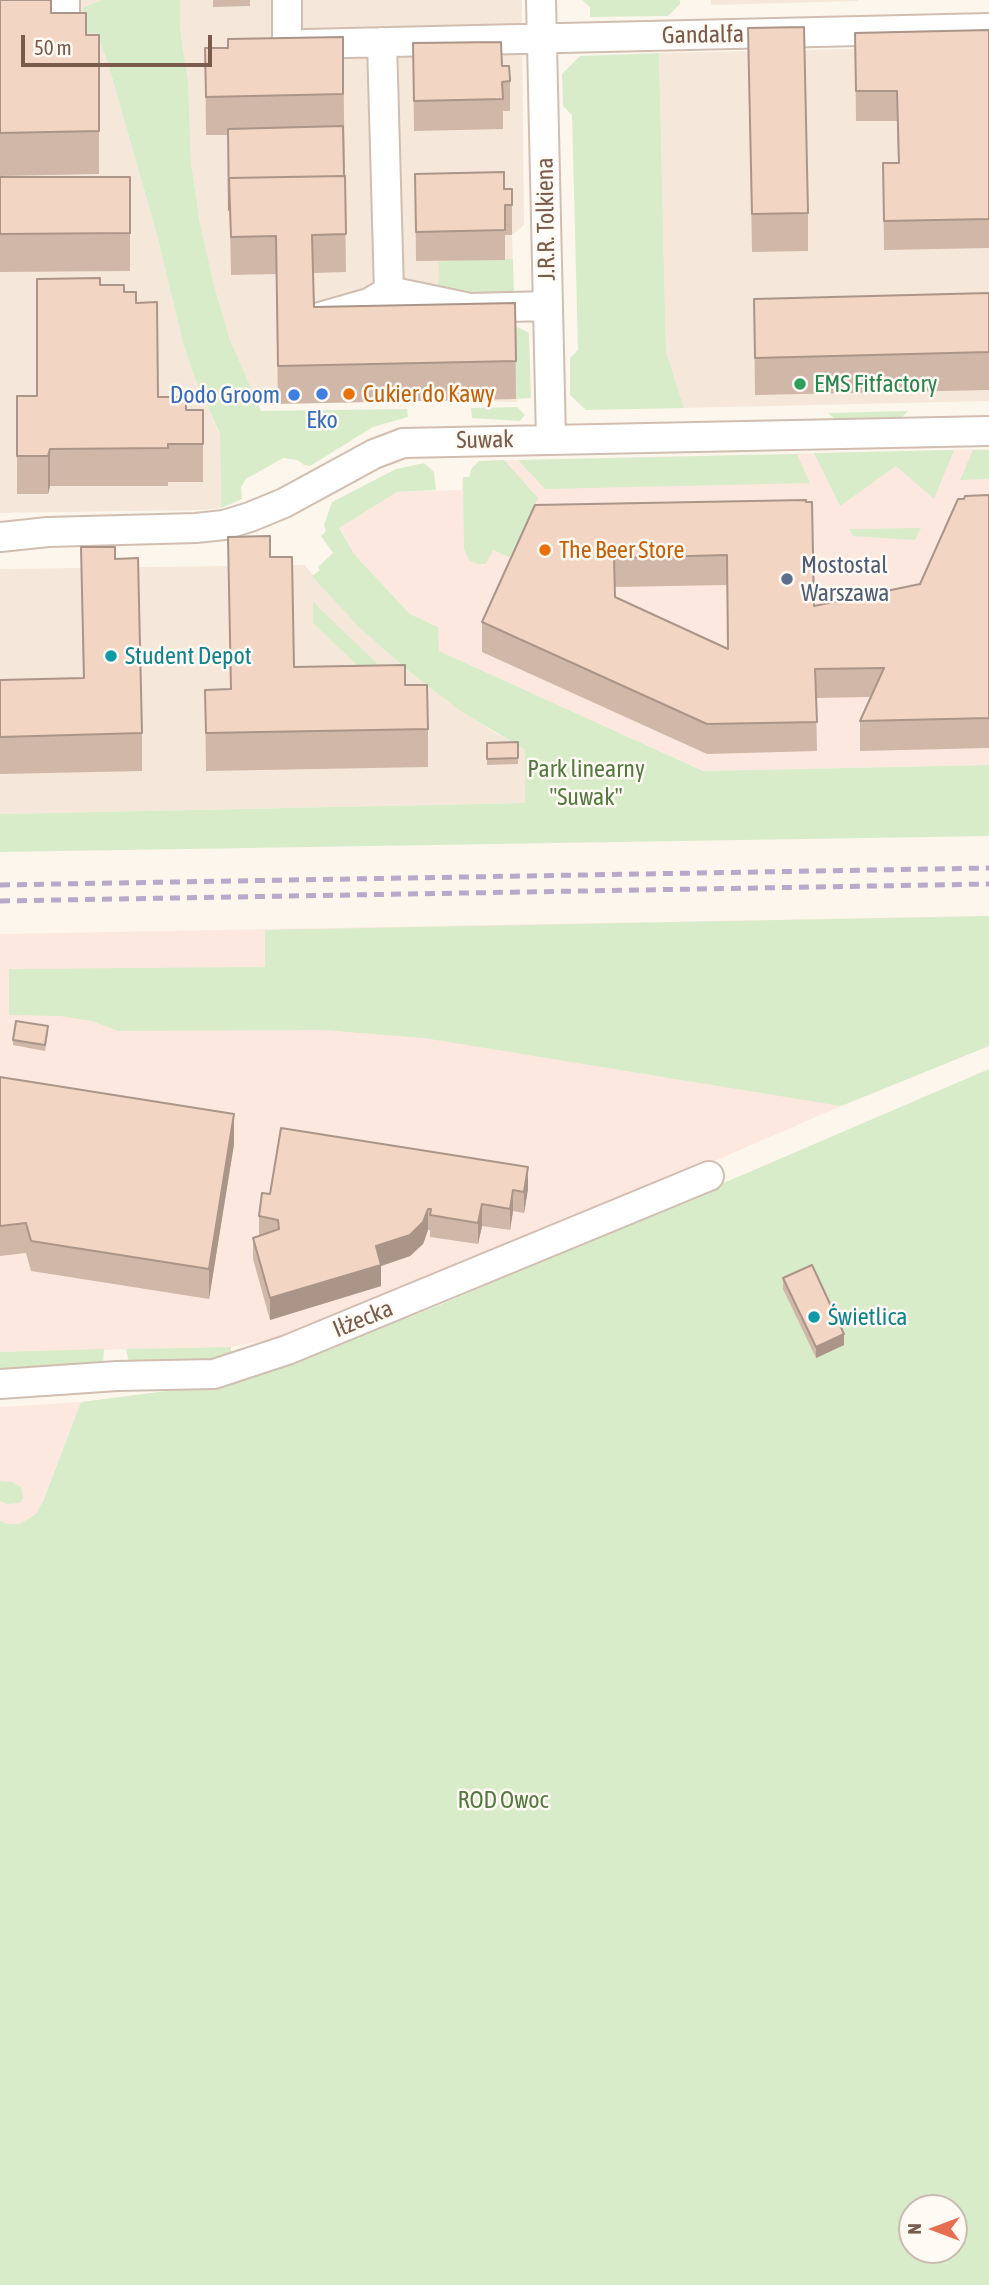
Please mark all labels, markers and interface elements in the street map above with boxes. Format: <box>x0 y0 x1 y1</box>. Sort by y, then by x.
street label: Gandalfa <box>662 20 744 50</box>
scale bar <box>24 21 215 65</box>
text: 50 m <box>34 35 72 59</box>
street label: J.R.R. Tolkiena <box>531 157 561 281</box>
place label: EMS Fitfactory <box>814 370 937 398</box>
marker: EMS Fitfactory <box>792 376 808 392</box>
place label: Cukier do Kawy <box>363 380 495 408</box>
place label: Dodo Groom <box>170 381 280 409</box>
marker: Eko <box>314 386 330 402</box>
marker: Cukier do Kawy <box>341 386 357 402</box>
marker: Dodo Groom <box>286 387 302 403</box>
place label: Eko <box>306 406 338 434</box>
street label: Suwak <box>456 425 514 455</box>
place label: The Beer Store <box>559 536 684 564</box>
marker: The Beer Store <box>537 542 553 558</box>
place label: Mostostal Warszawa <box>801 551 889 607</box>
marker: Mostostal Warszawa <box>779 571 795 587</box>
place label: Student Depot <box>125 642 252 670</box>
marker: Student Depot <box>103 648 119 664</box>
park label: Park linearny "Suwak" <box>527 755 645 811</box>
street label: Iłżecka <box>329 1294 397 1344</box>
place label: Świetlica <box>828 1303 907 1331</box>
marker: Świetlica <box>806 1309 822 1325</box>
park label: ROD Owoc <box>458 1786 548 1814</box>
north arrow <box>898 2194 968 2264</box>
text: N <box>903 2223 925 2235</box>

